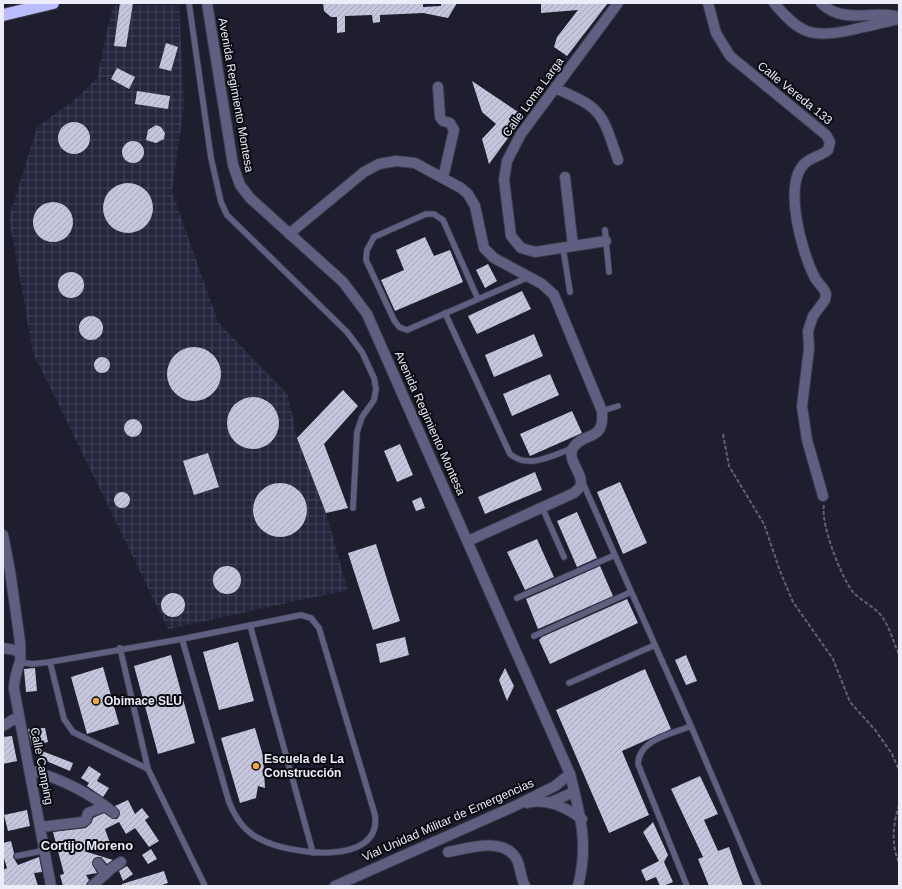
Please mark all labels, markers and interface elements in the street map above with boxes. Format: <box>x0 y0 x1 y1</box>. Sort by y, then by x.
street label: Avenida Regimiento Montesa <box>216 17 257 174</box>
street label: Calle Loma Larga <box>499 54 567 139</box>
street label: Calle Vereda 133 <box>755 59 835 128</box>
street label: Avenida Regimiento Montesa <box>392 349 468 498</box>
place label: Obimace SLU <box>104 694 182 708</box>
marker: Obimace SLU <box>91 696 101 706</box>
street label: Calle Camping <box>28 726 56 806</box>
place label: Escuela de La Construcción <box>264 752 344 780</box>
marker: Escuela de La Construcción <box>251 761 261 771</box>
street label: Vial Unidad Militar de Emergencias <box>360 776 536 864</box>
district label: Cortijo Moreno <box>41 838 133 853</box>

